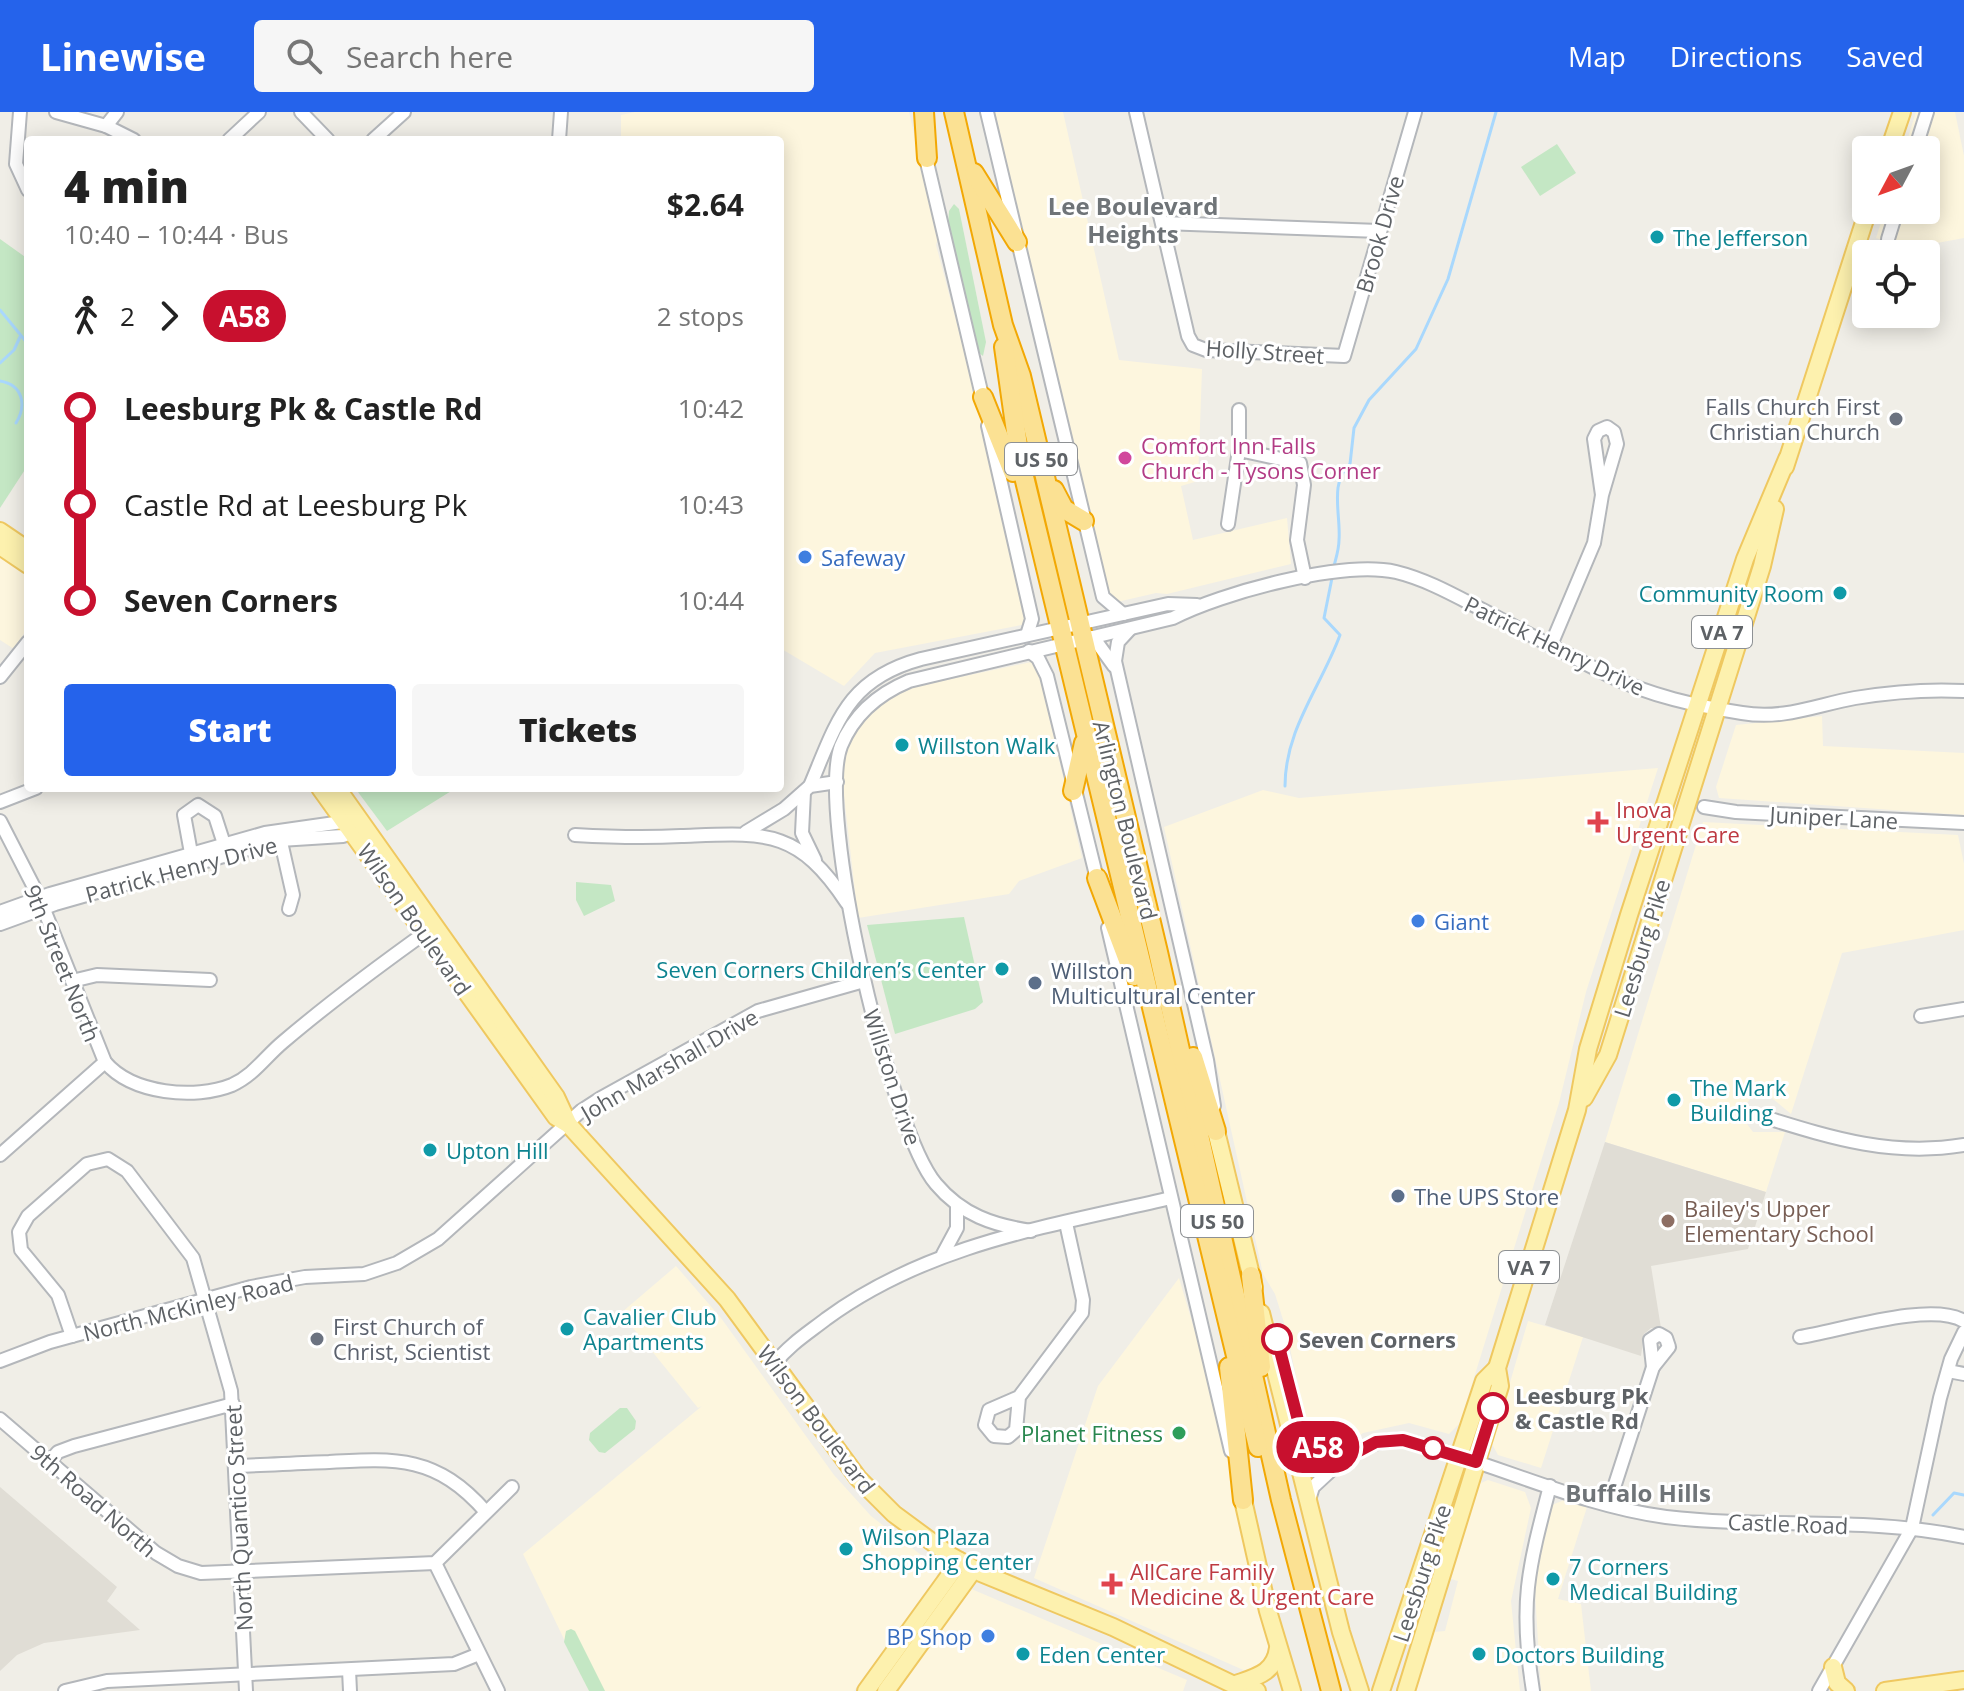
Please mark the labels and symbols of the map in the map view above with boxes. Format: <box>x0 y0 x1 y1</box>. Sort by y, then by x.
north arrow <box>1852 136 1940 224</box>
street label: Brook Drive <box>1348 172 1410 296</box>
district label: Lee Boulevard Heights <box>1048 189 1218 250</box>
place label: The Jefferson <box>1673 222 1808 252</box>
marker: The Jefferson <box>1648 228 1666 246</box>
street label: Holly Street <box>1205 332 1325 370</box>
place label: Falls Church First Christian Church <box>1705 391 1880 446</box>
marker: Falls Church First Christian Church <box>1887 410 1905 428</box>
place label: Comfort Inn Falls Church - Tysons Corner <box>1141 430 1381 485</box>
road number: US 50 <box>1005 443 1077 475</box>
marker: Comfort Inn Falls Church - Tysons Corner <box>1116 449 1134 467</box>
place label: Safeway <box>821 542 906 572</box>
marker: Safeway <box>796 548 814 566</box>
place label: Community Room <box>1639 578 1824 608</box>
marker: Community Room <box>1831 584 1849 602</box>
street label: Patrick Henry Drive <box>1460 588 1650 702</box>
road number: VA 7 <box>1692 616 1752 648</box>
street label: Arlington Boulevard <box>1087 717 1165 923</box>
place label: Willston Walk <box>918 730 1056 760</box>
marker: Willston Walk <box>893 736 911 754</box>
place label: Inova Urgent Care <box>1616 794 1740 849</box>
street label: Juniper Lane <box>1767 799 1899 835</box>
marker: Inova Urgent Care <box>1587 811 1609 833</box>
street label: Patrick Henry Drive <box>82 829 280 909</box>
street label: Wilson Boulevard <box>351 837 479 1001</box>
street label: Leesburg Pike <box>1606 875 1676 1021</box>
street label: 9th Street North <box>18 880 108 1046</box>
place label: Giant <box>1434 906 1489 936</box>
marker: Giant <box>1409 912 1427 930</box>
place label: Seven Corners Children’s Center <box>656 954 986 984</box>
place label: Willston Multicultural Center <box>1051 955 1256 1010</box>
marker: Seven Corners Children’s Center <box>993 960 1011 978</box>
marker: Willston Multicultural Center <box>1026 974 1044 992</box>
street label: John Marshall Drive <box>573 1001 763 1128</box>
street label: Willston Drive <box>857 1005 929 1149</box>
place label: The Mark Building <box>1690 1072 1787 1127</box>
marker: The Mark Building <box>1665 1091 1683 1109</box>
place label: Upton Hill <box>446 1135 549 1165</box>
marker: Upton Hill <box>421 1141 439 1159</box>
place label: The UPS Store <box>1414 1181 1559 1211</box>
marker: The UPS Store <box>1389 1187 1407 1205</box>
place label: Bailey's Upper Elementary School <box>1684 1193 1874 1248</box>
road number: US 50 <box>1181 1205 1253 1237</box>
marker: Bailey's Upper Elementary School <box>1659 1212 1677 1230</box>
road number: VA 7 <box>1499 1251 1559 1283</box>
street label: North McKinley Road <box>80 1266 296 1348</box>
place label: Cavalier Club Apartments <box>583 1301 717 1356</box>
place label: First Church of Christ, Scientist <box>333 1311 491 1366</box>
marker: Cavalier Club Apartments <box>558 1320 576 1338</box>
marker: Seven Corners <box>1262 1324 1292 1354</box>
place label: Seven Corners <box>1299 1324 1456 1354</box>
marker: First Church of Christ, Scientist <box>308 1330 326 1348</box>
street label: Wilson Boulevard <box>751 1339 883 1499</box>
place label: Leesburg Pk & Castle Rd <box>1515 1380 1649 1435</box>
marker: Leesburg Pk & Castle Rd <box>1478 1393 1508 1423</box>
street label: North Quantico Street <box>217 1404 259 1632</box>
place label: Planet Fitness <box>1021 1418 1163 1448</box>
line badge: A58 <box>1272 1421 1364 1473</box>
marker: Planet Fitness <box>1170 1424 1188 1442</box>
street label: 9th Road North <box>25 1437 163 1563</box>
unlabelled marker <box>1422 1437 1444 1459</box>
district label: Buffalo Hills <box>1565 1476 1711 1509</box>
street label: Leesburg Pike <box>1385 1500 1457 1646</box>
street label: Castle Road <box>1727 1506 1849 1540</box>
place label: Wilson Plaza Shopping Center <box>862 1521 1033 1576</box>
marker: Wilson Plaza Shopping Center <box>837 1540 855 1558</box>
place label: 7 Corners Medical Building <box>1569 1551 1738 1606</box>
place label: AllCare Family Medicine & Urgent Care <box>1130 1556 1374 1611</box>
marker: 7 Corners Medical Building <box>1544 1570 1562 1588</box>
marker: AllCare Family Medicine & Urgent Care <box>1101 1573 1123 1595</box>
place label: BP Shop <box>887 1621 972 1651</box>
marker: BP Shop <box>979 1627 997 1645</box>
place label: Eden Center <box>1039 1639 1165 1669</box>
place label: Doctors Building <box>1495 1639 1664 1669</box>
marker: Eden Center <box>1014 1645 1032 1663</box>
marker: Doctors Building <box>1470 1645 1488 1663</box>

